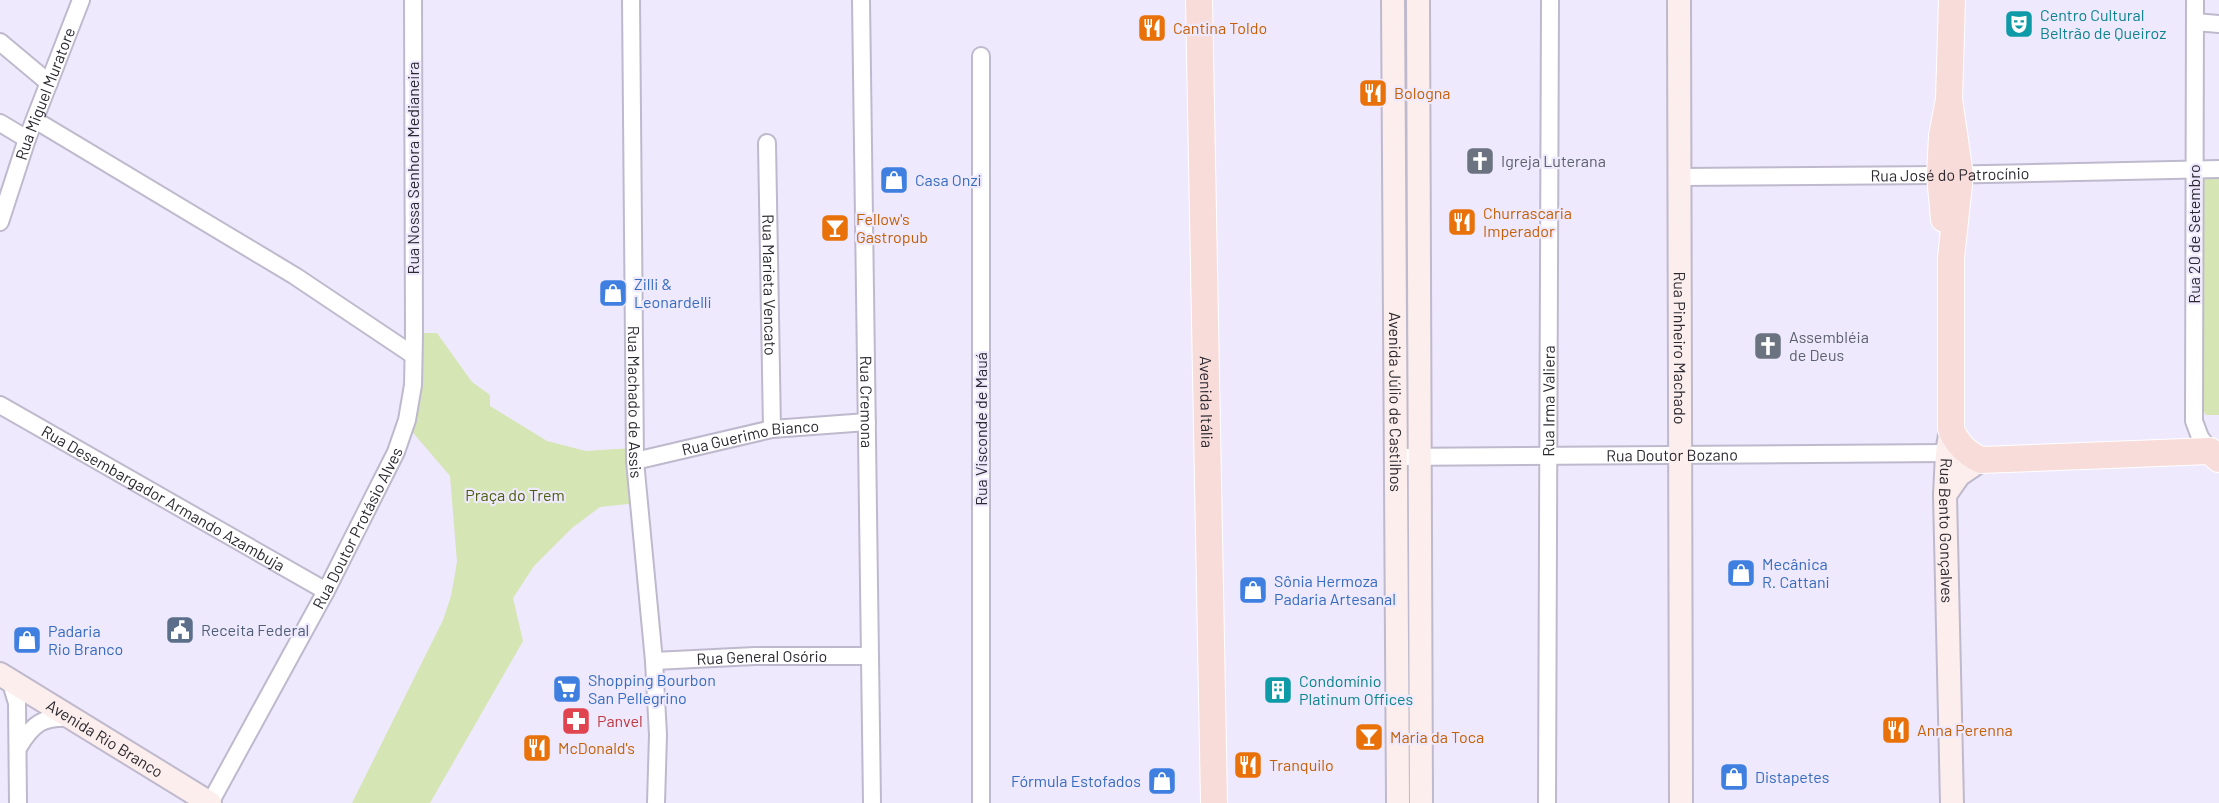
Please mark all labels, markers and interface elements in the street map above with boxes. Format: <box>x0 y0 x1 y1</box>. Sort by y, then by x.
place label: Centro Cultural Beltrão de Queiroz <box>2040 5 2166 42</box>
theatre icon: Centro Cultural Beltrão de Queiroz <box>2003 8 2035 40</box>
restaurant icon: Cantina Toldo <box>1136 12 1168 44</box>
place label: Cantina Toldo <box>1173 18 1267 37</box>
street label: Rua Miguel Muratore <box>11 25 78 162</box>
street label: Rua Nossa Senhora Medianeira <box>403 62 422 274</box>
restaurant icon: Bologna <box>1357 77 1389 109</box>
place label: Bologna <box>1394 83 1451 102</box>
church icon: Igreja Luterana <box>1464 145 1496 177</box>
place label: Igreja Luterana <box>1501 151 1606 170</box>
street label: Rua José do Patrocínio <box>1870 163 2030 185</box>
shop icon: Casa Onzi <box>878 164 910 196</box>
street label: Rua 20 de Setembro <box>2184 164 2203 304</box>
place label: Casa Onzi <box>915 170 982 189</box>
place label: Churrascaria Imperador <box>1483 203 1572 240</box>
restaurant icon: Churrascaria Imperador <box>1446 206 1478 238</box>
place label: Fellow's Gastropub <box>856 209 928 246</box>
bar icon: Fellow's Gastropub <box>819 212 851 244</box>
street label: Rua Marieta Vencato <box>759 214 781 356</box>
street label: Rua Pinheiro Machado <box>1671 271 1690 425</box>
place label: Zilli & Leonardelli <box>634 274 712 311</box>
shop icon: Zilli & Leonardelli <box>597 277 629 309</box>
street label: Avenida Júlio de Castilhos <box>1386 312 1406 492</box>
street label: Rua Machado de Assis <box>625 326 647 479</box>
place label: Assembléia de Deus <box>1789 327 1869 364</box>
church icon: Assembléia de Deus <box>1752 330 1784 362</box>
street label: Rua Irma Valiera <box>1538 345 1558 457</box>
street label: Rua Visconde de Mauá <box>971 352 990 506</box>
street label: Rua Cremona <box>857 356 877 448</box>
street label: Avenida Itália <box>1197 356 1217 448</box>
street label: Rua Guerimo Bianco <box>680 416 820 459</box>
street label: Rua Desembargador Armando Azambuja <box>38 421 289 575</box>
street label: Rua Doutor Protásio Alves <box>308 445 406 612</box>
street label: Rua Doutor Bozano <box>1606 445 1738 464</box>
street label: Rua Bento Gonçalves <box>1936 458 1957 603</box>
park label: Praça do Trem <box>465 485 565 504</box>
place label: Mecânica R. Cattani <box>1762 554 1830 591</box>
shop icon: Mecânica R. Cattani <box>1725 557 1757 589</box>
place label: Sônia Hermoza Padaria Artesanal <box>1274 571 1396 608</box>
shop icon: Sônia Hermoza Padaria Artesanal <box>1237 574 1269 606</box>
public building icon: Receita Federal <box>164 614 196 646</box>
place label: Receita Federal <box>201 620 309 639</box>
place label: Padaria Rio Branco <box>48 621 123 658</box>
shop icon: Padaria Rio Branco <box>11 624 43 656</box>
street label: Rua General Osório <box>696 646 827 668</box>
place label: Shopping Bourbon San Pellegrino <box>588 670 716 707</box>
place label: Condomínio Platinum Offices <box>1299 671 1413 708</box>
supermarket icon: Shopping Bourbon San Pellegrino <box>551 673 583 705</box>
building icon: Condomínio Platinum Offices <box>1262 674 1294 706</box>
street label: Avenida Rio Branco <box>43 695 167 781</box>
pharmacy icon: Panvel <box>560 705 592 737</box>
place label: Panvel <box>597 711 643 730</box>
restaurant icon: Anna Perenna <box>1880 714 1912 746</box>
place label: Anna Perenna <box>1917 720 2013 739</box>
bar icon: Maria da Toca <box>1353 721 1385 753</box>
place label: Maria da Toca <box>1390 727 1484 746</box>
restaurant icon: McDonald's <box>521 732 553 764</box>
place label: McDonald's <box>558 738 635 757</box>
restaurant icon: Tranquilo <box>1232 749 1264 781</box>
place label: Tranquilo <box>1269 755 1334 774</box>
shop icon: Distapetes <box>1718 761 1750 793</box>
shop icon: Fórmula Estofados <box>1146 765 1178 797</box>
place label: Distapetes <box>1755 767 1829 786</box>
place label: Fórmula Estofados <box>1011 771 1141 790</box>

